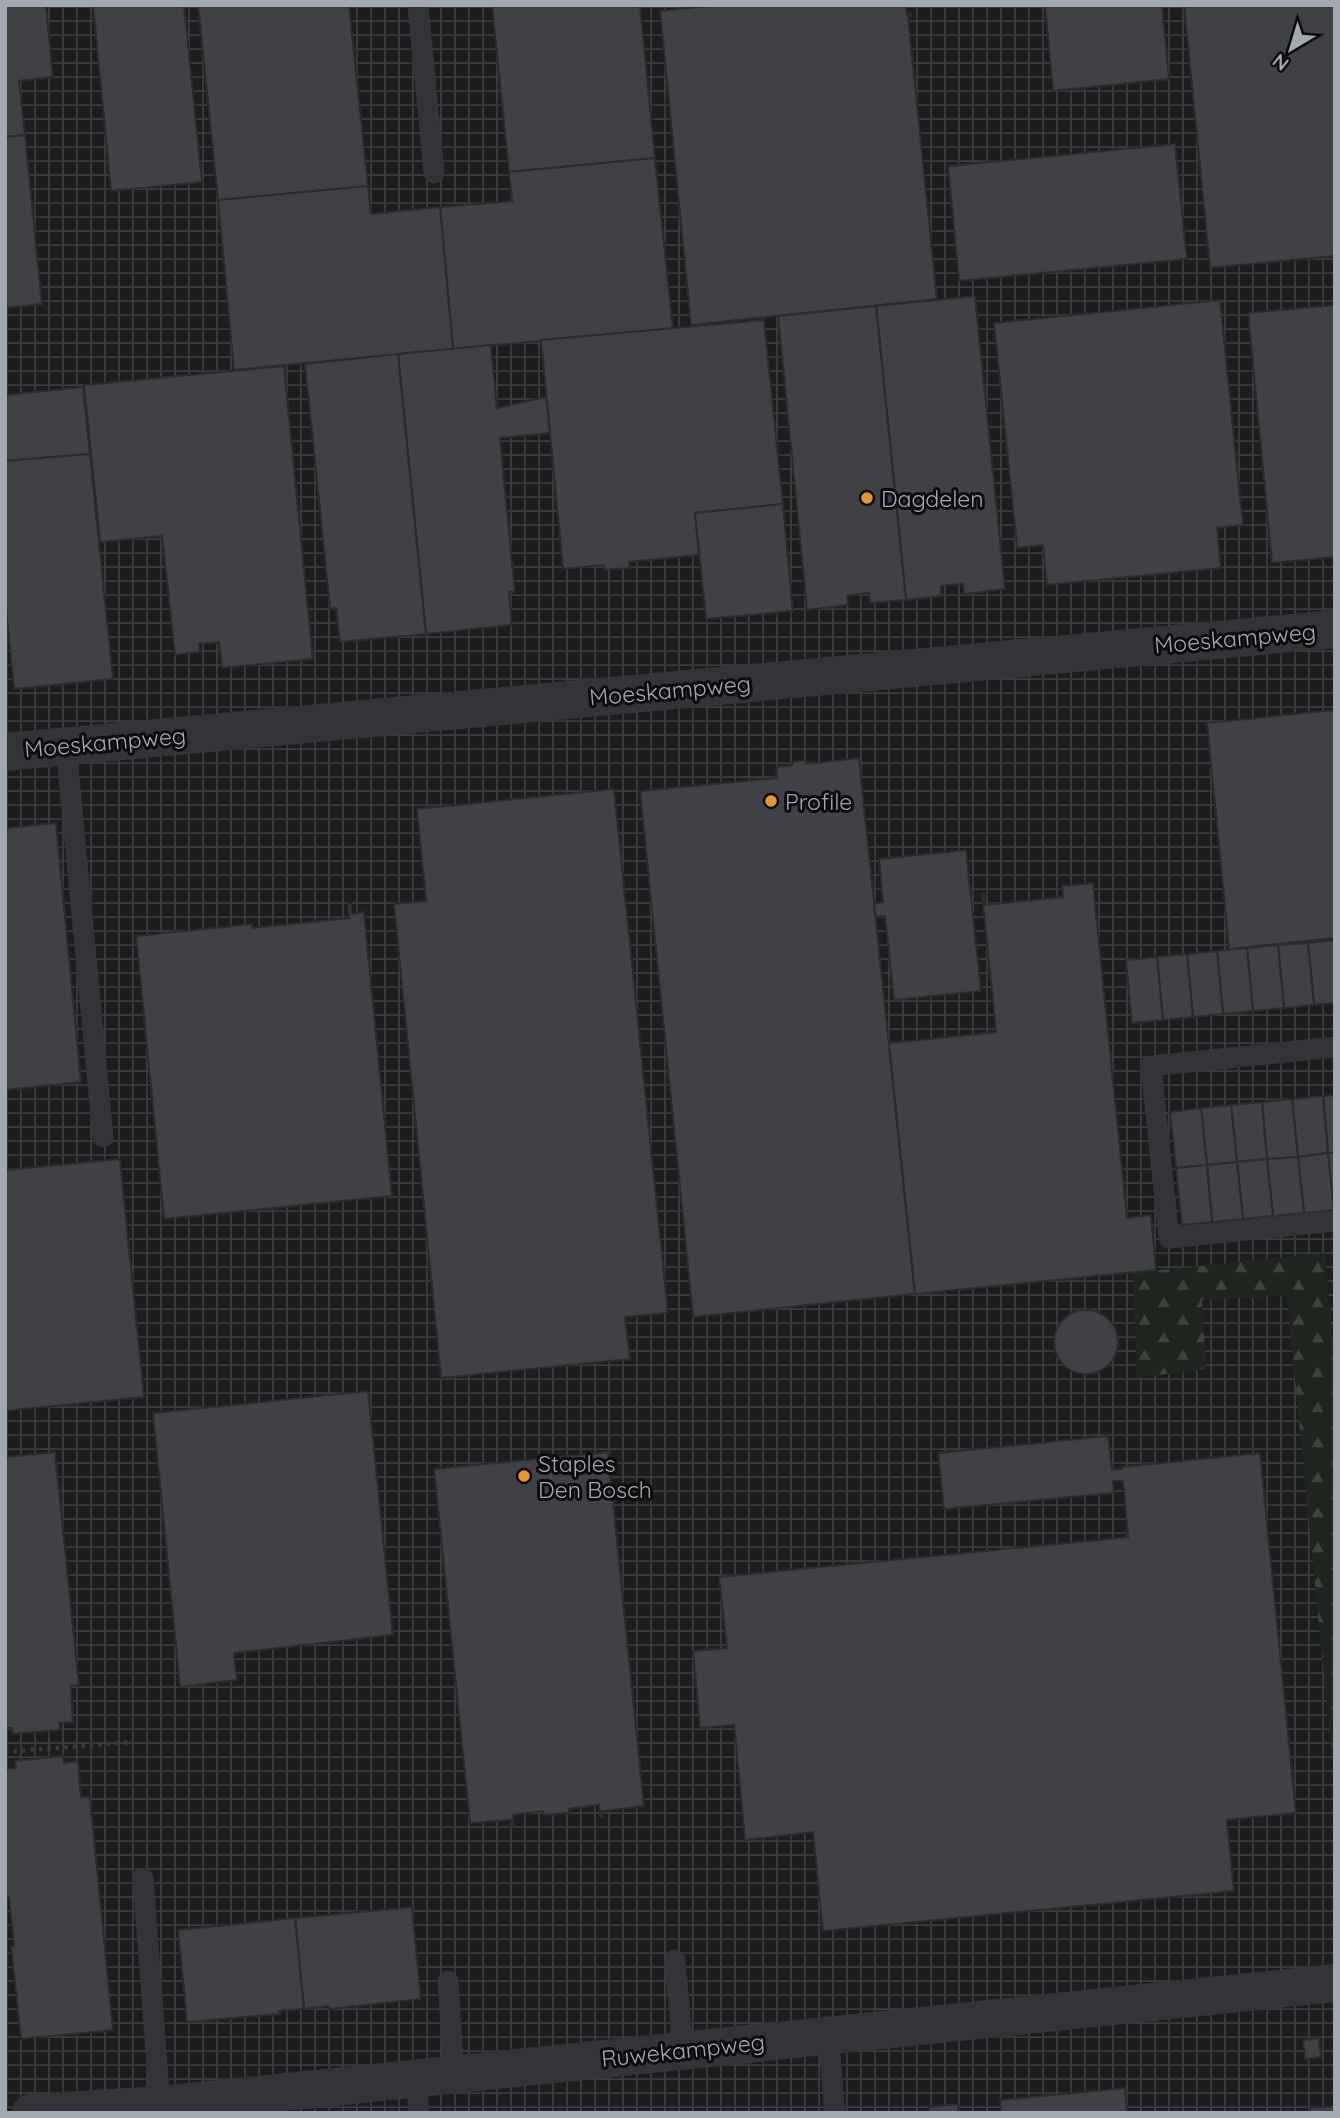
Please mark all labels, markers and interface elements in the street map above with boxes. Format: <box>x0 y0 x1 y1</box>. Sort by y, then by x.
north arrow <box>1256 14 1326 84</box>
text: N <box>1268 49 1293 76</box>
place label: Dagdelen <box>881 484 984 513</box>
marker: Dagdelen <box>859 490 875 506</box>
street label: Moeskampweg <box>1153 616 1317 660</box>
street label: Moeskampweg <box>588 668 752 712</box>
street label: Moeskampweg <box>23 720 187 764</box>
place label: Profile <box>785 787 852 816</box>
marker: Profile <box>763 793 779 809</box>
place label: Staples Den Bosch <box>538 1449 652 1504</box>
marker: Staples Den Bosch <box>516 1468 532 1484</box>
street label: Ruwekampweg <box>600 2027 766 2073</box>

